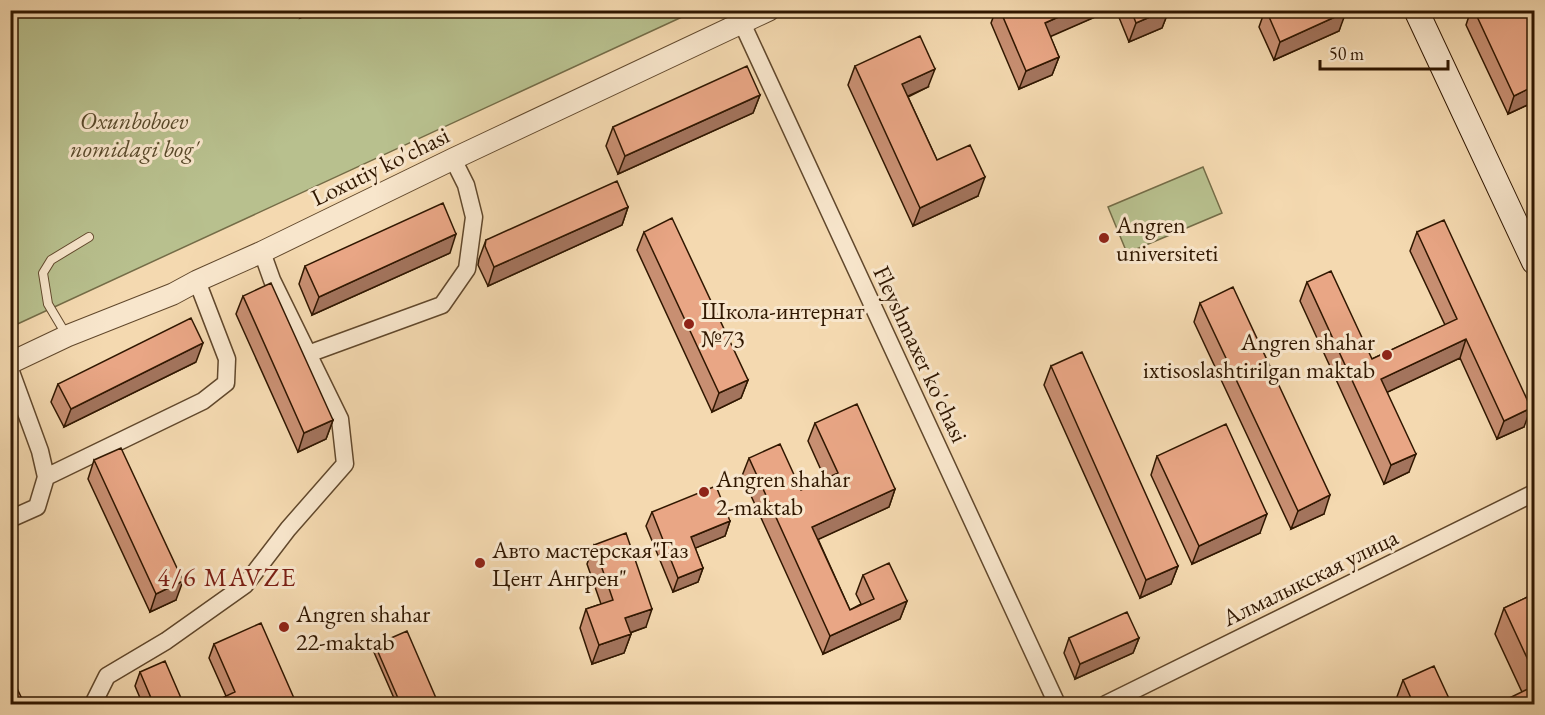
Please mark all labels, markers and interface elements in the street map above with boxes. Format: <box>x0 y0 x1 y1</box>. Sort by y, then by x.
scale bar <box>1320 33 1448 71</box>
text: 50 m <box>1329 42 1364 65</box>
park label: Oxunboboev nomidagi bog' <box>70 105 200 164</box>
street label: Loxutiy ko'chasi <box>306 119 454 213</box>
place label: Angren universiteti <box>1115 209 1219 268</box>
marker: Angren universiteti <box>1097 231 1111 245</box>
street label: Fleyshmaxer ko'chasi <box>866 261 976 447</box>
place label: Школа-интернат №73 <box>701 295 865 354</box>
marker: Школа-интернат №73 <box>682 317 696 331</box>
place label: Angren shahar ixtisoslashtirilgan maktab <box>1143 326 1375 385</box>
marker: Angren shahar ixtisoslashtirilgan maktab <box>1380 348 1394 362</box>
place label: Angren shahar 2-maktab <box>715 463 850 522</box>
marker: Angren shahar 2-maktab <box>697 485 711 499</box>
street label: Алмалыкская улица <box>1216 521 1403 633</box>
place label: Авто мастерская"Газ Цент Ангрен" <box>491 534 688 593</box>
marker: Авто мастерская"Газ Цент Ангрен" <box>473 556 487 570</box>
district label: 4/6 MAVZE <box>157 560 297 594</box>
place label: Angren shahar 22-maktab <box>295 598 430 657</box>
marker: Angren shahar 22-maktab <box>277 620 291 634</box>

